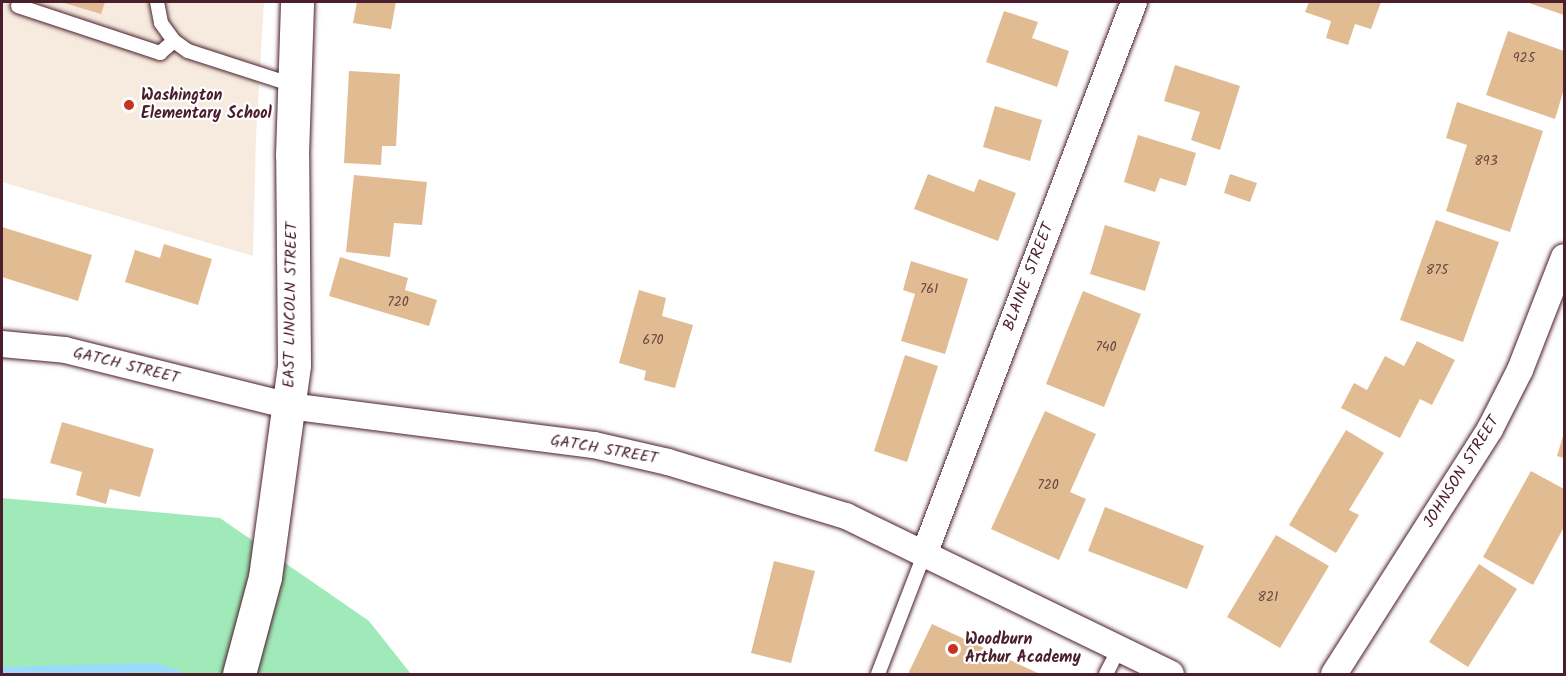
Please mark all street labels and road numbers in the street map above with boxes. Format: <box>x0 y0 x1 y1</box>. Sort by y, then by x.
street label: BLAINE STREET <box>1000 220 1058 334</box>
street label: EAST LINCOLN STREET <box>280 222 302 388</box>
street label: GATCH STREET <box>71 344 181 388</box>
street label: JOHNSON STREET <box>1420 413 1504 531</box>
street label: GATCH STREET <box>549 431 659 469</box>

